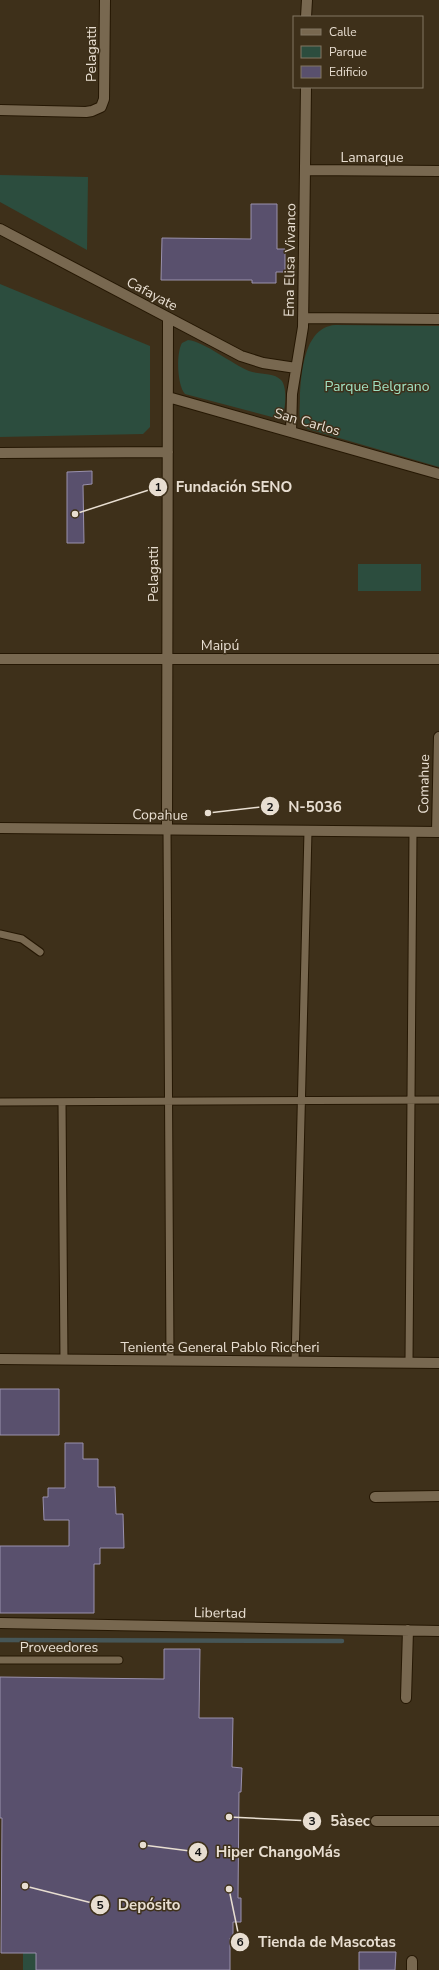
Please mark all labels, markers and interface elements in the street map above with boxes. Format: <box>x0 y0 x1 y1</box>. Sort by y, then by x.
legend <box>293 16 423 88</box>
text: Calle <box>329 24 357 40</box>
street label: Pelagatti <box>82 26 101 82</box>
text: Parque <box>329 44 367 60</box>
text: Edificio <box>329 64 368 80</box>
street label: Lamarque <box>341 148 403 167</box>
street label: Ema Elisa Vivanco <box>280 203 300 317</box>
street label: Cafayate <box>123 273 181 315</box>
park label: Parque Belgrano <box>324 377 430 396</box>
street label: San Carlos <box>272 404 342 441</box>
callout: Fundación SENO <box>148 473 300 500</box>
text: Fundación SENO <box>176 477 292 497</box>
text: 1 <box>154 479 162 495</box>
street label: Pelagatti <box>144 546 163 602</box>
street label: Maipú <box>201 636 239 655</box>
street label: Comahue <box>414 754 434 814</box>
callout: N-5036 <box>260 793 350 820</box>
text: N-5036 <box>288 797 342 817</box>
text: 2 <box>266 799 274 815</box>
street label: Copahue <box>132 805 188 825</box>
street label: Teniente General Pablo Riccheri <box>120 1338 320 1357</box>
street label: Libertad <box>194 1603 246 1623</box>
street label: Proveedores <box>20 1638 98 1657</box>
callout: 5àsec <box>302 1808 378 1835</box>
text: 5àsec <box>330 1811 370 1831</box>
text: 3 <box>308 1813 316 1829</box>
callout: Hiper ChangoMás <box>188 1839 348 1866</box>
text: Hiper ChangoMás <box>216 1842 340 1862</box>
text: 4 <box>194 1844 202 1860</box>
callout: Depósito <box>90 1892 189 1919</box>
text: Depósito <box>118 1895 181 1915</box>
text: 5 <box>96 1897 104 1913</box>
callout: Tienda de Mascotas <box>230 1928 403 1955</box>
text: Tienda de Mascotas <box>258 1932 396 1952</box>
text: 6 <box>236 1934 244 1950</box>

